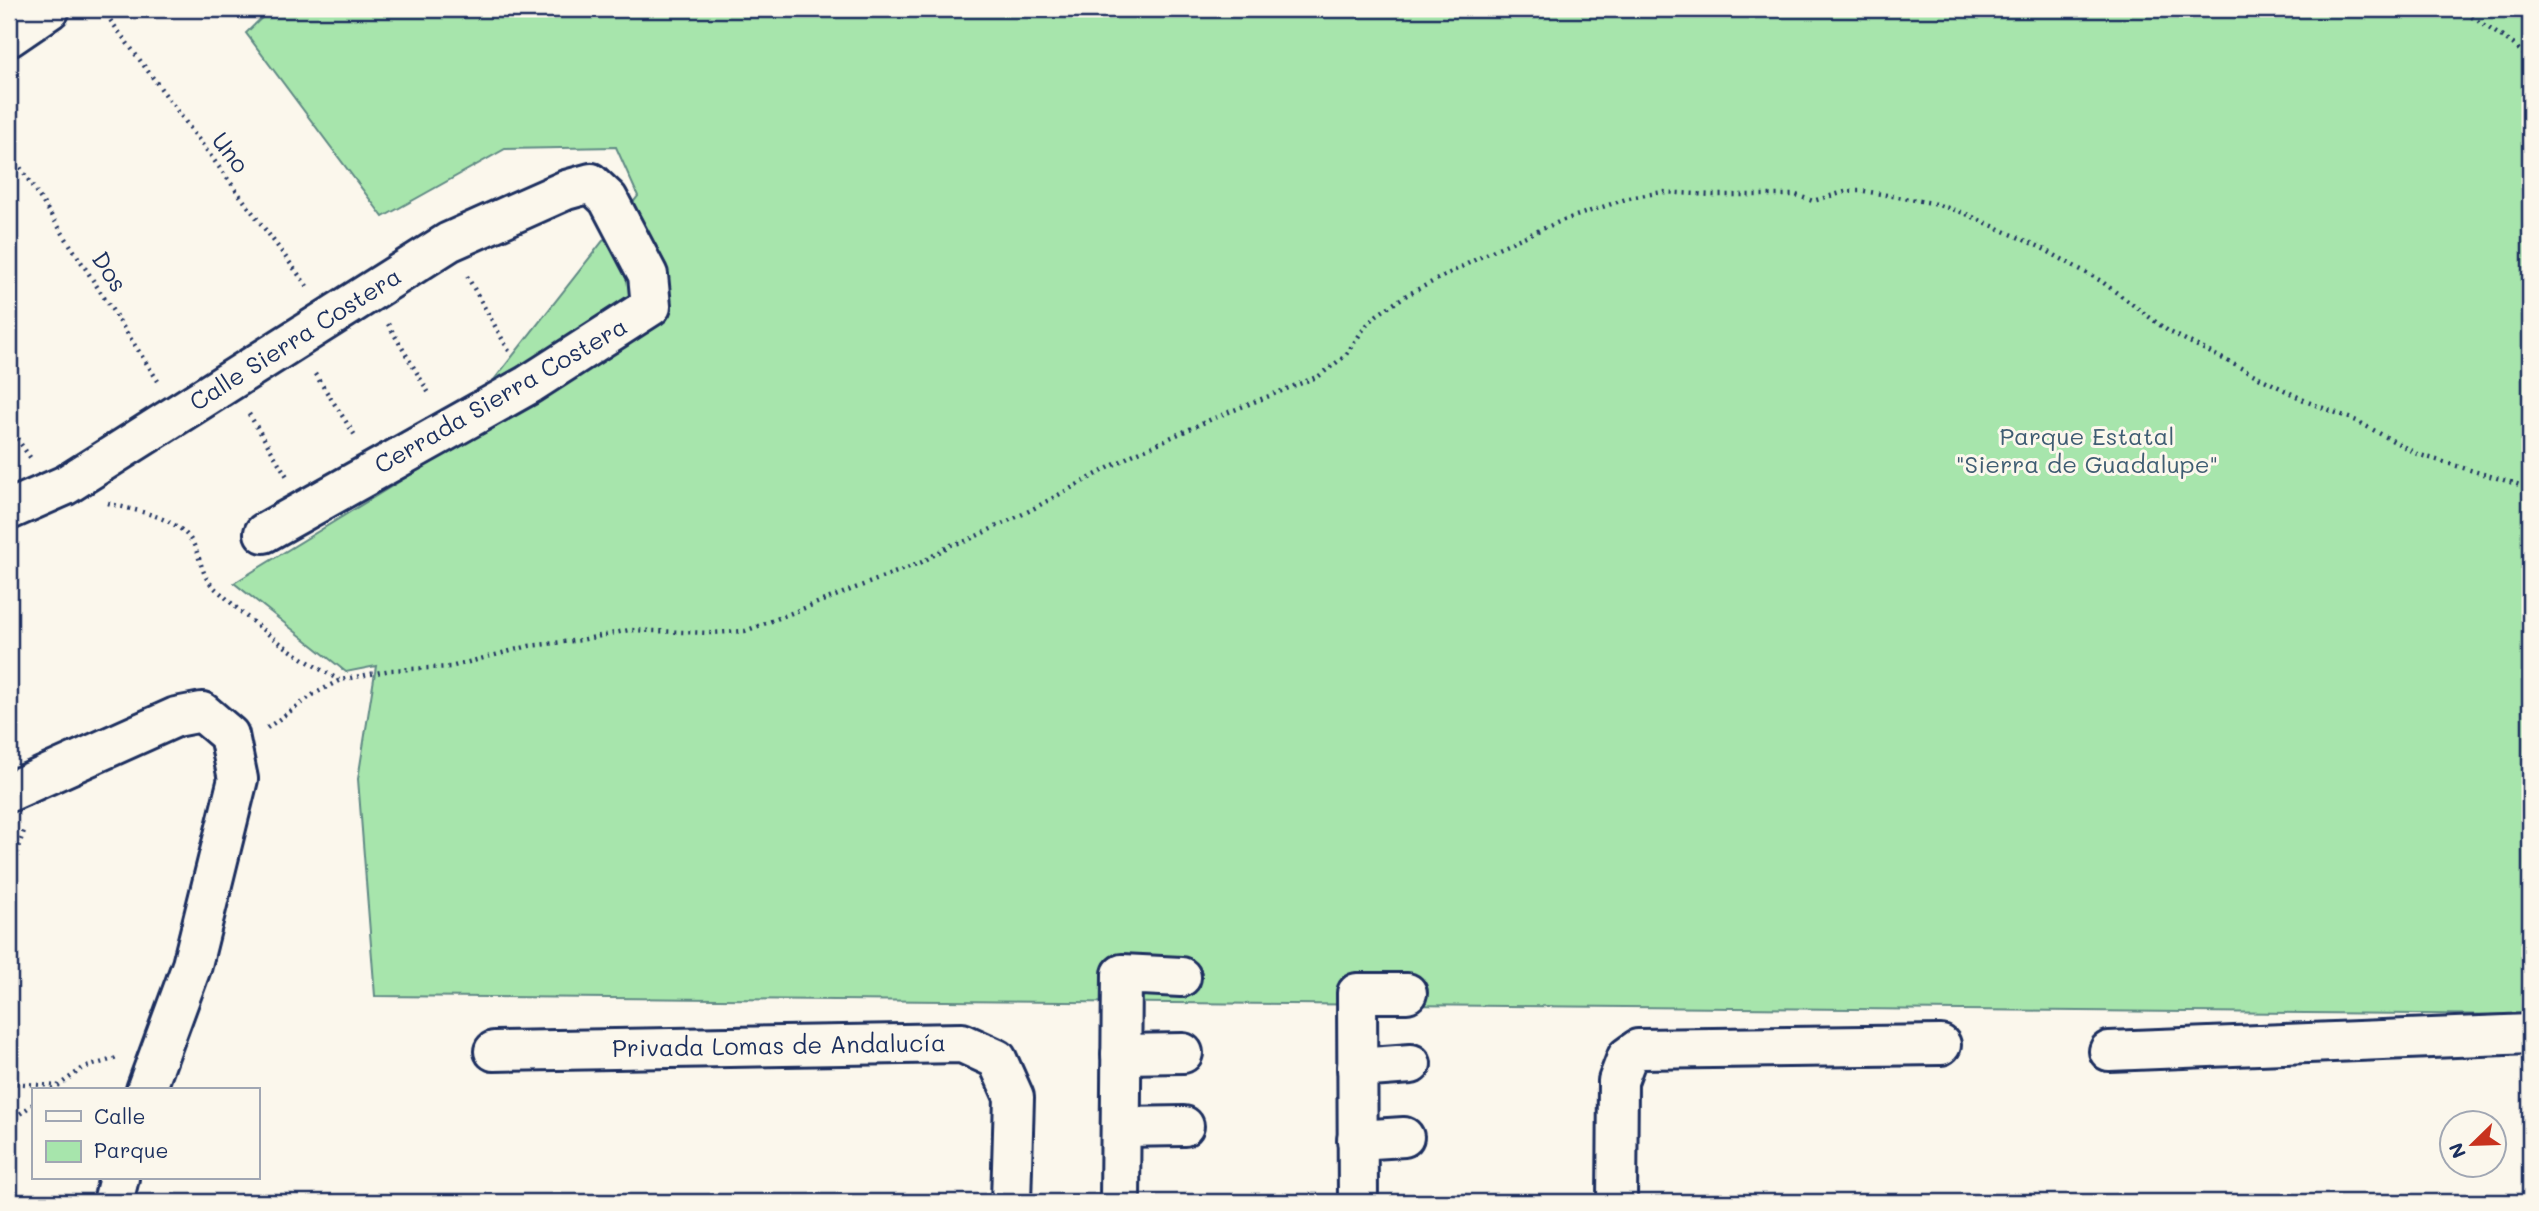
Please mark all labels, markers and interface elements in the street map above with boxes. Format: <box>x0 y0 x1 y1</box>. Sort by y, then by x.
street label: Uno <box>206 125 257 179</box>
street label: Dos <box>86 245 135 297</box>
street label: Calle Sierra Costera <box>183 260 406 417</box>
street label: Cerrada Sierra Costera <box>368 310 632 480</box>
park label: Parque Estatal "Sierra de Guadalupe" <box>1956 420 2218 479</box>
street label: Privada Lomas de Andalucía <box>612 1026 946 1063</box>
legend <box>32 1088 259 1180</box>
text: Calle <box>94 1102 146 1129</box>
north arrow <box>2438 1110 2508 1180</box>
text: Parque <box>94 1136 168 1163</box>
text: N <box>2443 1139 2471 1162</box>

